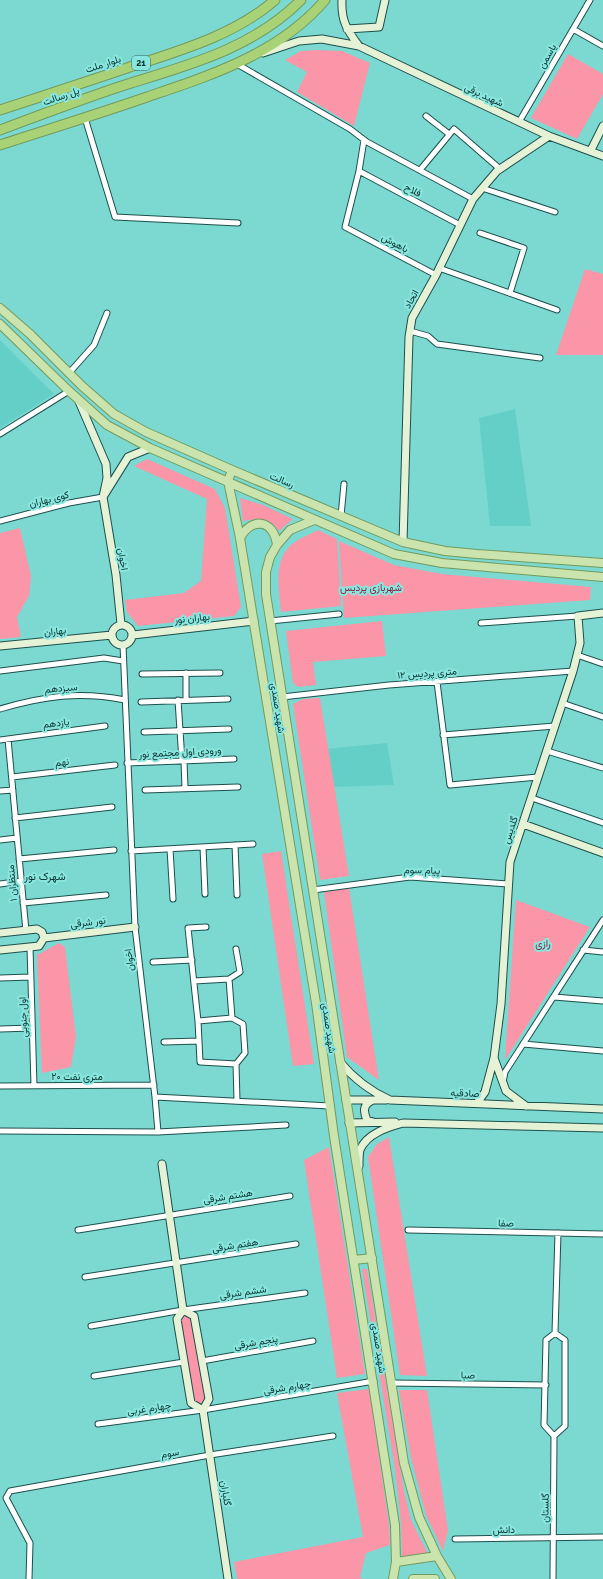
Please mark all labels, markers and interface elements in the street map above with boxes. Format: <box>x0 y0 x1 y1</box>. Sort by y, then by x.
street label: یاسمن <box>536 42 559 71</box>
street label: بلوار ملت <box>84 53 122 76</box>
road number: 21 <box>132 56 150 70</box>
street label: شهید برقی <box>462 81 505 110</box>
street label: پل رسالت <box>41 85 81 109</box>
street label: فلاح <box>402 181 424 200</box>
street label: باهوش <box>379 231 410 256</box>
street label: اتحاد <box>401 288 421 310</box>
street label: رسالت <box>268 470 296 491</box>
street label: کوی بهاران <box>28 489 71 510</box>
street label: اخوان <box>115 547 130 571</box>
park label: شهربازی پردیس <box>340 582 402 595</box>
street label: بهاران نور <box>173 611 210 626</box>
street label: بهاران <box>43 624 67 639</box>
street label: ۱۲ متری پردیس <box>397 665 457 683</box>
street label: سیزدهم <box>44 681 78 696</box>
street label: شهید صمدی <box>268 682 287 734</box>
street label: یازدهم <box>42 716 70 731</box>
street label: ورودی اول مجتمع نور <box>137 744 222 761</box>
street label: نهم <box>54 756 70 769</box>
street label: گلدیس <box>500 814 521 846</box>
street label: منتظران ۱ <box>5 864 20 902</box>
street label: پیام سوم <box>404 864 440 878</box>
district label: شهرک نور <box>23 870 66 883</box>
street label: نور شرقی <box>70 914 107 931</box>
park label: رازی <box>535 938 551 950</box>
street label: اخوان <box>122 948 137 972</box>
street label: اول جنوبی <box>17 996 30 1037</box>
street label: شهید صمدی <box>319 1002 338 1054</box>
street label: ۲۰ متری نفت <box>51 1071 103 1083</box>
street label: صادقیه <box>450 1087 480 1100</box>
street label: هشتم شرقی <box>202 1187 254 1206</box>
street label: صفا <box>498 1217 514 1229</box>
street label: هفتم شرقی <box>211 1236 259 1255</box>
street label: ششم شرقی <box>219 1283 267 1302</box>
street label: شهید صمدی <box>369 1322 388 1374</box>
street label: پنجم شرقی <box>233 1333 279 1353</box>
street label: صبا <box>461 1369 475 1382</box>
street label: چهارم شرقی <box>263 1378 312 1398</box>
street label: چهارم غربی <box>126 1399 172 1419</box>
street label: سوم <box>160 1446 180 1461</box>
street label: گلباران <box>218 1480 234 1507</box>
street label: گلستان <box>539 1493 551 1523</box>
street label: دانش <box>493 1524 515 1536</box>

